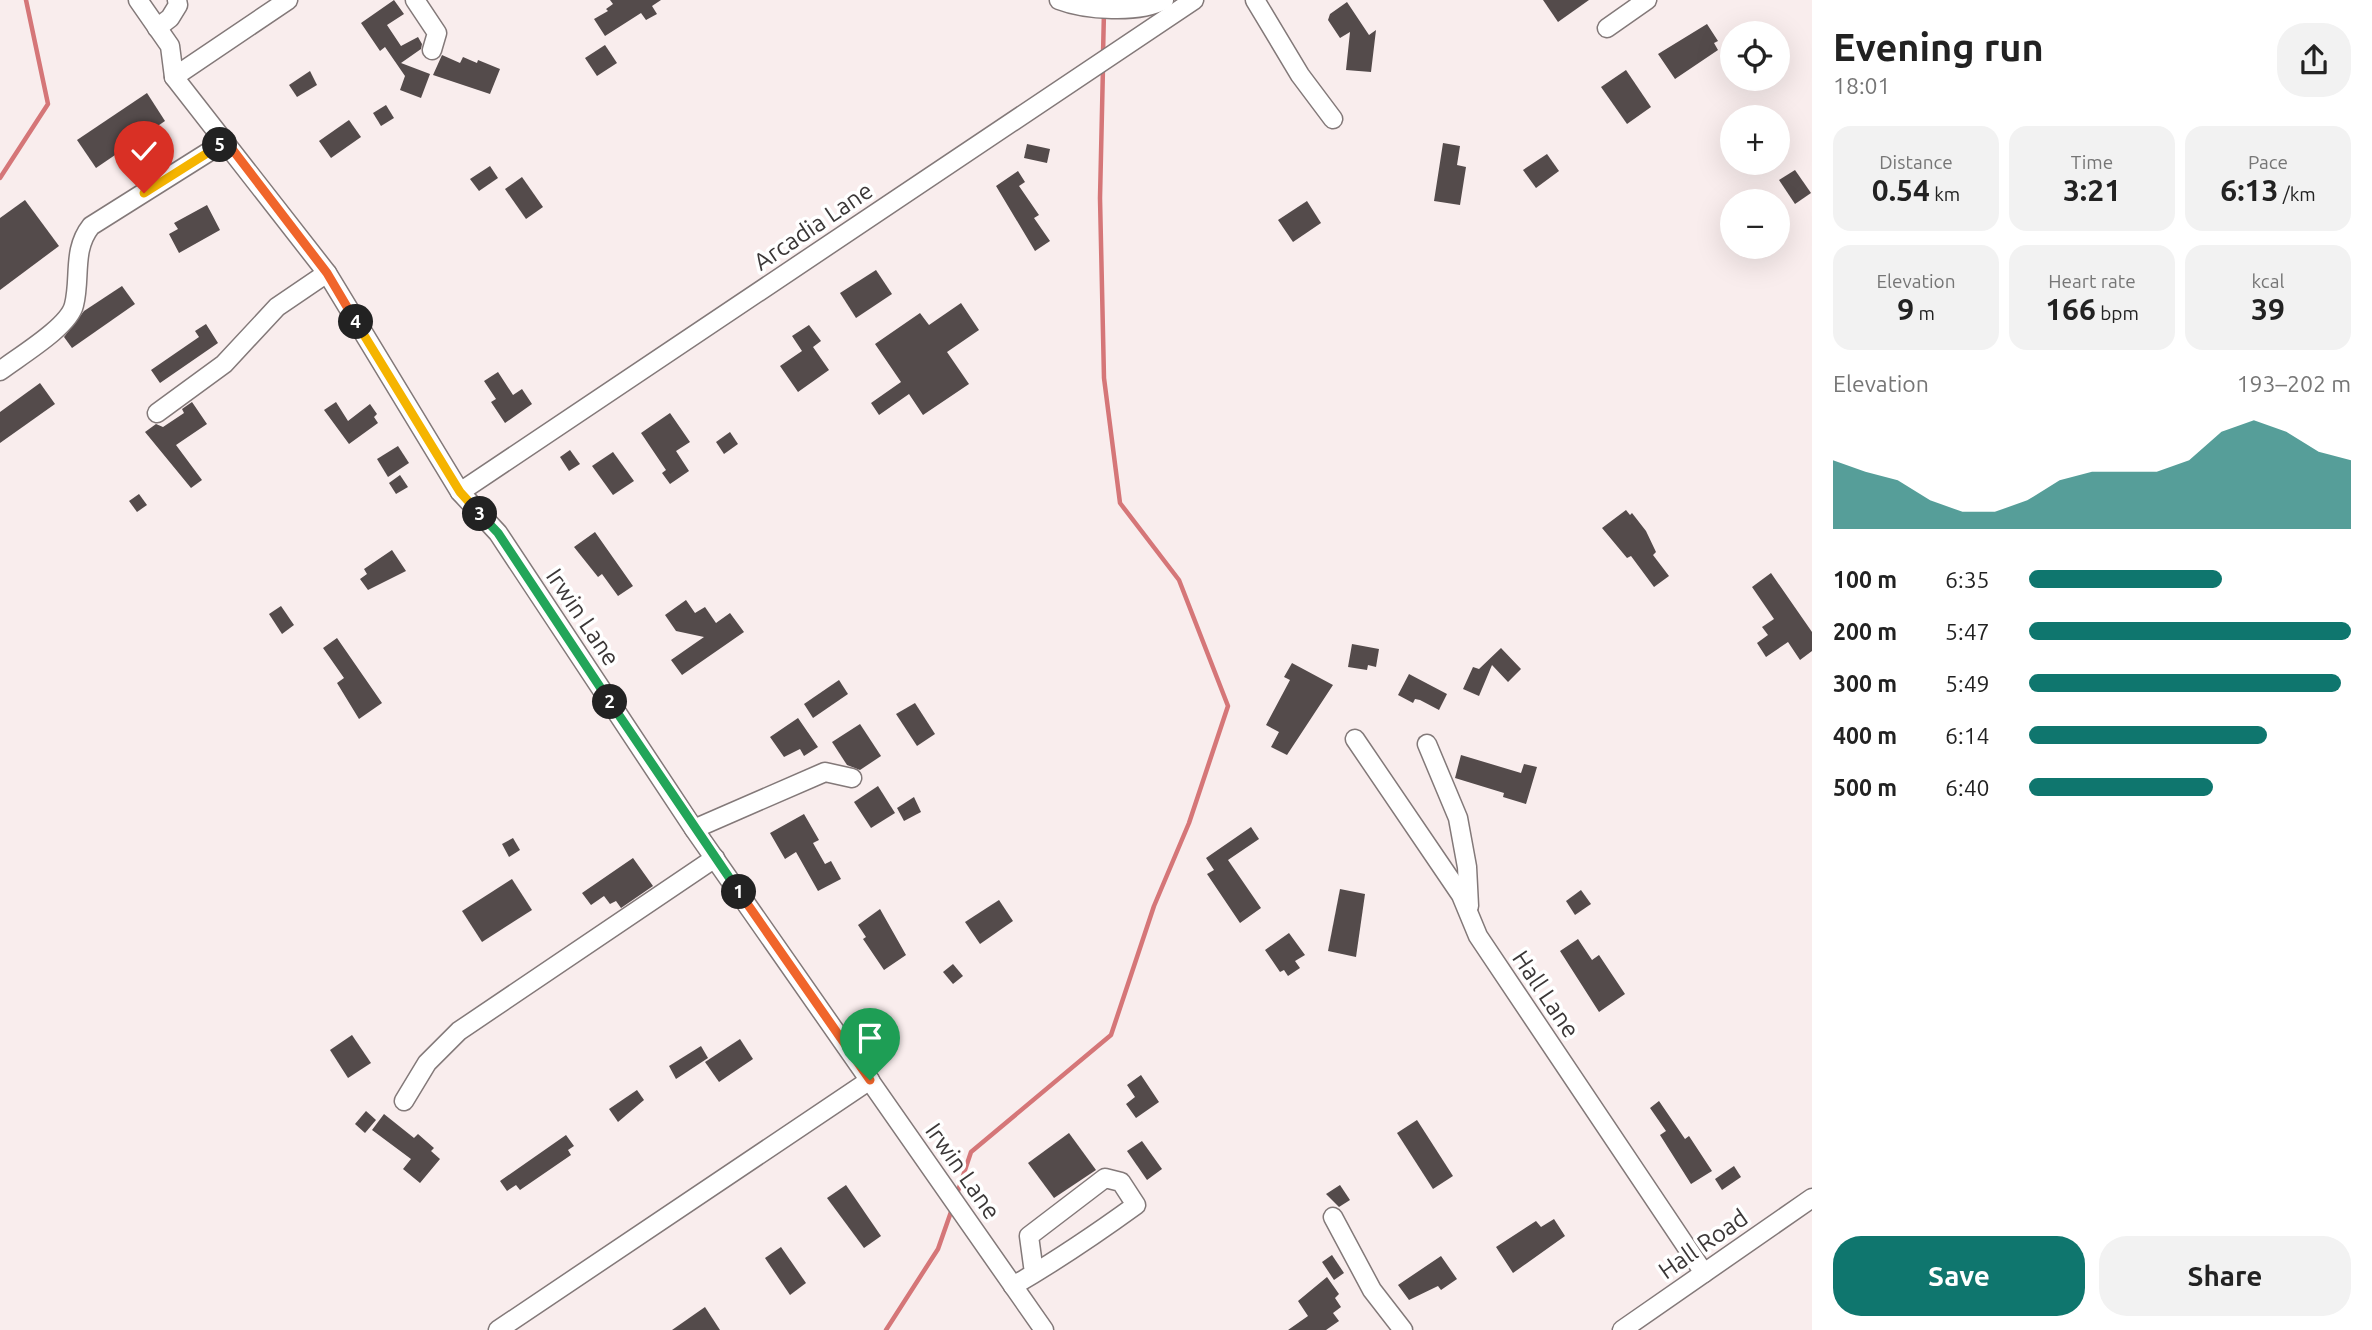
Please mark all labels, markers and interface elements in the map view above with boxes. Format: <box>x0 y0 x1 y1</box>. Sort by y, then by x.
map controls <box>1720 21 1790 259</box>
button: locate <box>1720 21 1790 91</box>
button: share <box>2277 23 2351 97</box>
text: Evening run <box>1833 26 2044 68</box>
text: 18:01 <box>1833 73 1891 98</box>
button: + <box>1720 105 1790 175</box>
pin <box>114 121 174 193</box>
pin: 5 <box>202 128 238 162</box>
icon: check <box>125 132 163 170</box>
text: 5 <box>214 133 225 155</box>
text: Distance <box>1879 151 1953 173</box>
text: Time <box>2071 151 2113 173</box>
text: Pace <box>2248 151 2288 173</box>
text: 0.54 <box>1872 173 1930 207</box>
text: 3:21 <box>2063 173 2121 207</box>
text: 6:13 <box>2220 173 2278 207</box>
street label: Arcadia Lane <box>749 176 877 276</box>
text: km <box>1930 183 1960 205</box>
text: /km <box>2278 183 2316 205</box>
button: − <box>1720 189 1790 259</box>
text: Elevation <box>1876 270 1956 292</box>
text: Heart rate <box>2048 270 2136 292</box>
text: kcal <box>2252 270 2284 292</box>
text: 9 <box>1897 292 1914 326</box>
text: 166 <box>2045 292 2096 326</box>
text: 39 <box>2251 292 2285 326</box>
text: m <box>1914 302 1935 324</box>
text: bpm <box>2096 302 2139 324</box>
pin: 4 <box>338 304 374 340</box>
text: 4 <box>350 310 361 332</box>
text: Elevation <box>1833 371 1929 396</box>
text: 193–202 m <box>2237 371 2351 396</box>
pin: 3 <box>462 496 498 532</box>
text: 3 <box>474 502 485 524</box>
street label: Irwin Lane <box>541 563 625 671</box>
text: 100 m <box>1833 567 1897 592</box>
text: 6:35 <box>1945 567 1990 592</box>
text: 200 m <box>1833 619 1897 644</box>
text: 5:47 <box>1945 619 1990 644</box>
text: 300 m <box>1833 671 1897 696</box>
text: 5:49 <box>1945 671 1990 696</box>
pin: 2 <box>592 684 628 720</box>
text: 2 <box>604 690 615 712</box>
text: 400 m <box>1833 723 1897 748</box>
text: 6:14 <box>1945 723 1990 748</box>
text: 500 m <box>1833 775 1897 800</box>
text: 6:40 <box>1945 775 1990 800</box>
pin: 1 <box>722 874 756 910</box>
text: 1 <box>733 880 744 902</box>
street label: Hall Lane <box>1507 946 1585 1042</box>
pin <box>840 1008 900 1080</box>
icon: arrive <box>851 1019 889 1057</box>
street label: Irwin Lane <box>920 1118 1006 1224</box>
street label: Hall Road <box>1653 1204 1753 1284</box>
button: Save <box>1833 1236 2085 1316</box>
button: Share <box>2099 1236 2351 1316</box>

